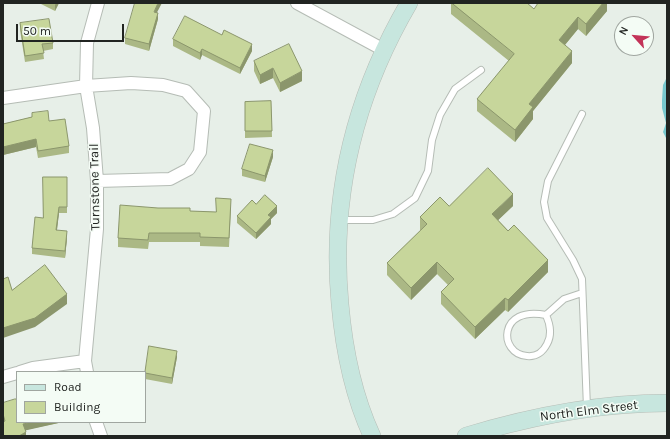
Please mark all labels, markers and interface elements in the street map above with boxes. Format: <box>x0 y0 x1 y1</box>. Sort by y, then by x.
scale bar <box>18 16 126 42</box>
north arrow <box>614 16 654 56</box>
text: 50 m <box>23 24 51 38</box>
text: N <box>616 24 631 37</box>
street label: Turnstone Trail <box>86 143 104 231</box>
legend <box>16 371 146 423</box>
text: Road <box>54 380 82 394</box>
street label: North Elm Street <box>539 397 639 425</box>
text: Building <box>54 400 100 414</box>

